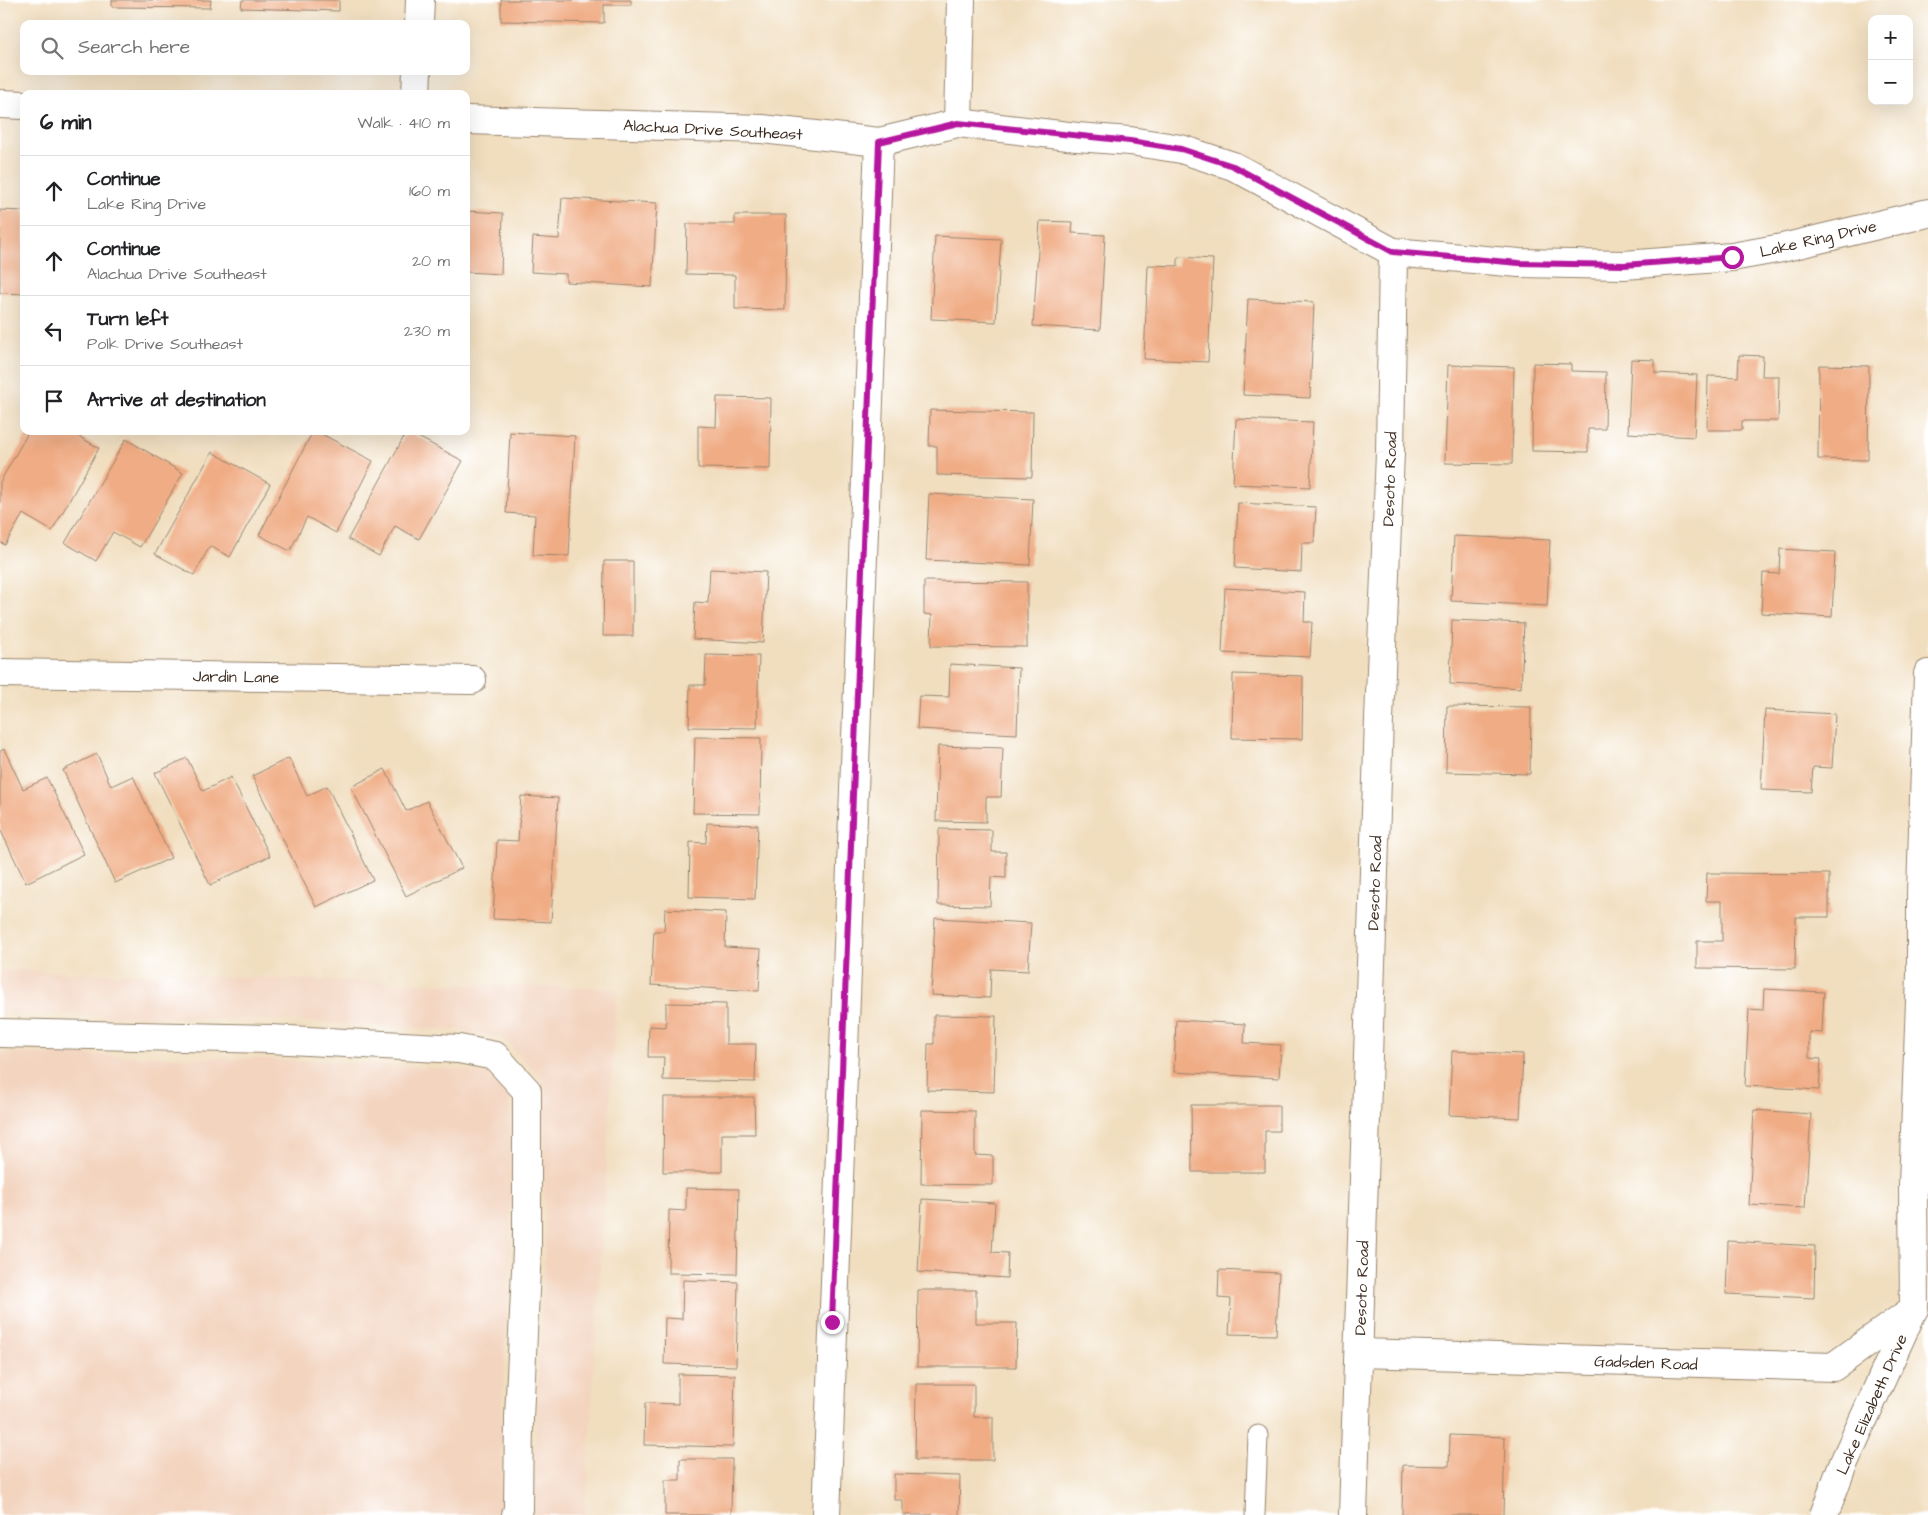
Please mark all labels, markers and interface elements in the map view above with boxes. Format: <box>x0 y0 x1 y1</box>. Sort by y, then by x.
map controls <box>1868 15 1913 105</box>
button: + <box>1868 15 1913 60</box>
search box <box>20 20 470 75</box>
icon: search <box>38 34 66 62</box>
text: Search here <box>78 34 190 61</box>
button: − <box>1868 60 1913 105</box>
text: 6 min <box>40 108 92 137</box>
text: Walk · 410 m <box>358 112 450 134</box>
street label: Alachua Drive Southeast <box>623 114 804 146</box>
text: Continue <box>87 166 161 193</box>
icon: ahead <box>40 177 68 205</box>
text: 160 m <box>409 180 450 202</box>
text: Lake Ring Drive <box>87 193 206 215</box>
street label: Lake Ring Drive <box>1758 215 1879 264</box>
text: Continue <box>87 236 161 263</box>
route start <box>1721 246 1744 269</box>
icon: ahead <box>40 247 68 275</box>
text: 20 m <box>412 250 450 272</box>
text: Alachua Drive Southeast <box>87 263 267 285</box>
text: Turn left <box>87 306 168 333</box>
icon: left <box>40 317 68 345</box>
text: 230 m <box>404 320 450 342</box>
text: Polk Drive Southeast <box>87 333 243 355</box>
icon: arrive <box>40 387 68 415</box>
text: Arrive at destination <box>87 387 266 414</box>
street label: Desoto Road <box>1377 431 1403 527</box>
street label: Jardin Lane <box>193 665 280 689</box>
street label: Desoto Road <box>1362 835 1388 931</box>
street label: Desoto Road <box>1349 1240 1375 1336</box>
route end <box>821 1311 844 1334</box>
street label: Lake Elizabeth Drive <box>1831 1330 1913 1478</box>
street label: Gadsden Road <box>1594 1350 1698 1376</box>

